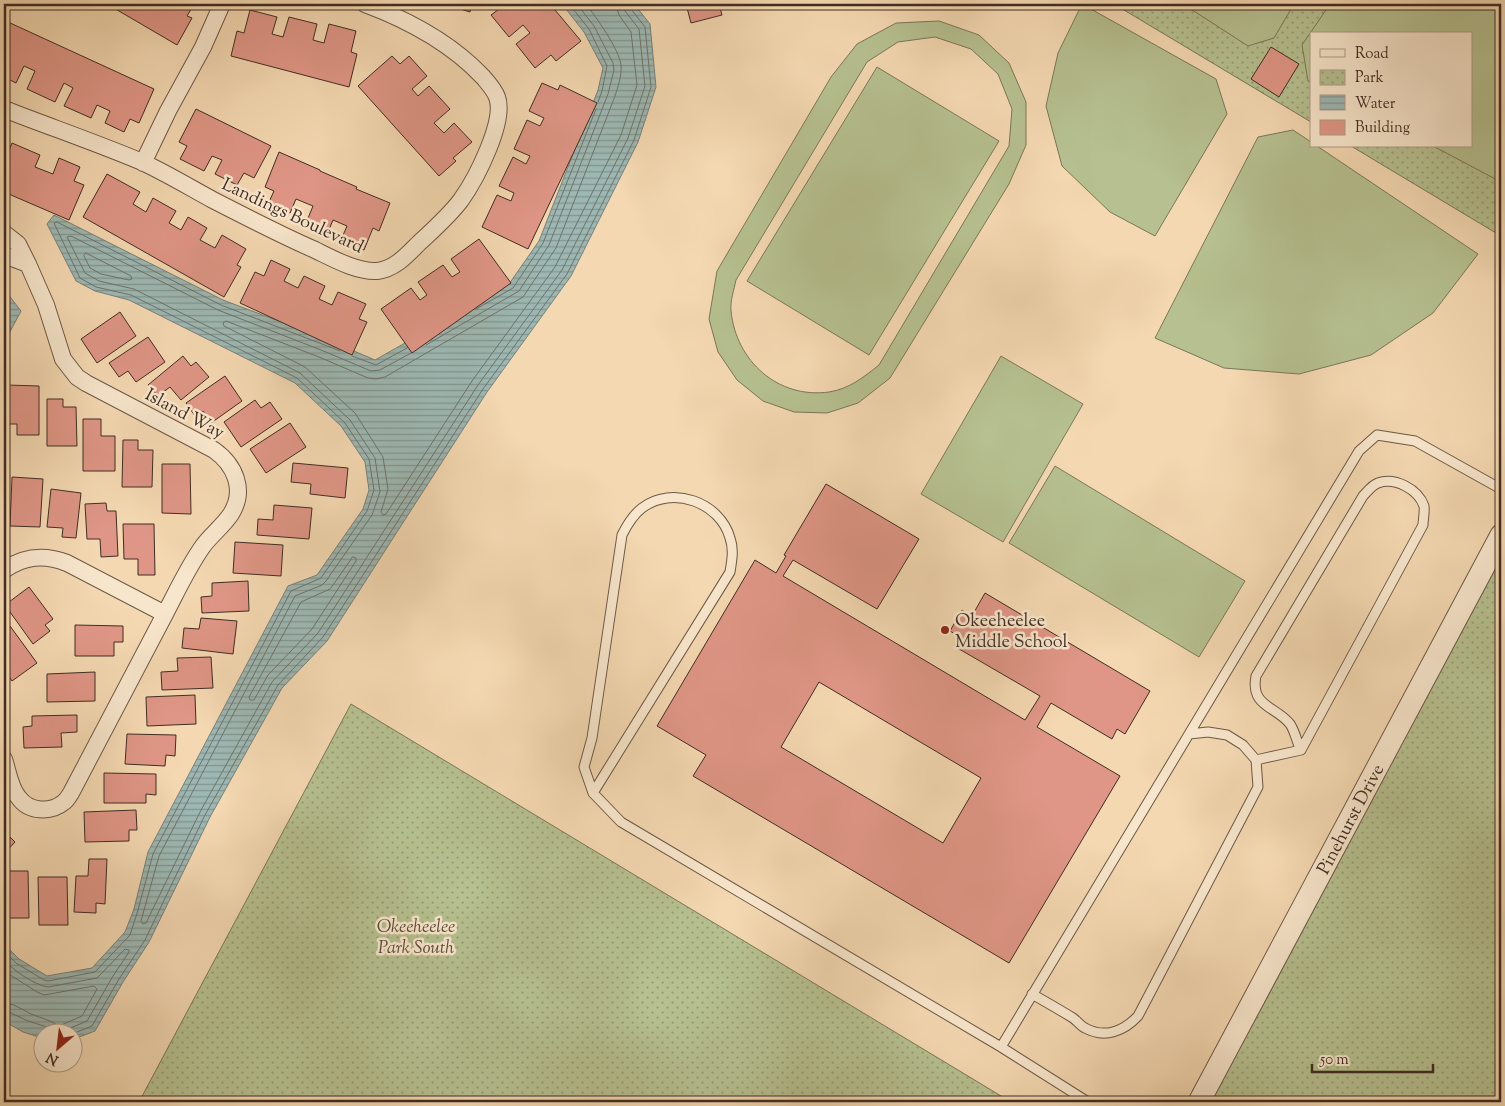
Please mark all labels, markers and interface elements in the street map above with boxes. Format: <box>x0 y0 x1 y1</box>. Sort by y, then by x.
legend <box>1310 32 1472 148</box>
text: Road <box>1355 44 1389 65</box>
text: Park <box>1355 68 1384 89</box>
text: Water <box>1355 94 1396 115</box>
text: Building <box>1355 118 1410 139</box>
street label: Landings Boulevard <box>217 173 367 261</box>
street label: Island Way <box>140 383 228 447</box>
place label: Okeeheelee Middle School <box>955 609 1068 656</box>
marker: Okeeheelee Middle School <box>939 624 951 636</box>
street label: Pinehurst Drive <box>1312 760 1392 880</box>
park label: Okeeheelee Park South <box>377 915 455 962</box>
north arrow <box>32 1024 82 1074</box>
scale bar <box>1312 1041 1434 1073</box>
text: N <box>43 1046 62 1069</box>
text: 50 m <box>1319 1050 1349 1071</box>

